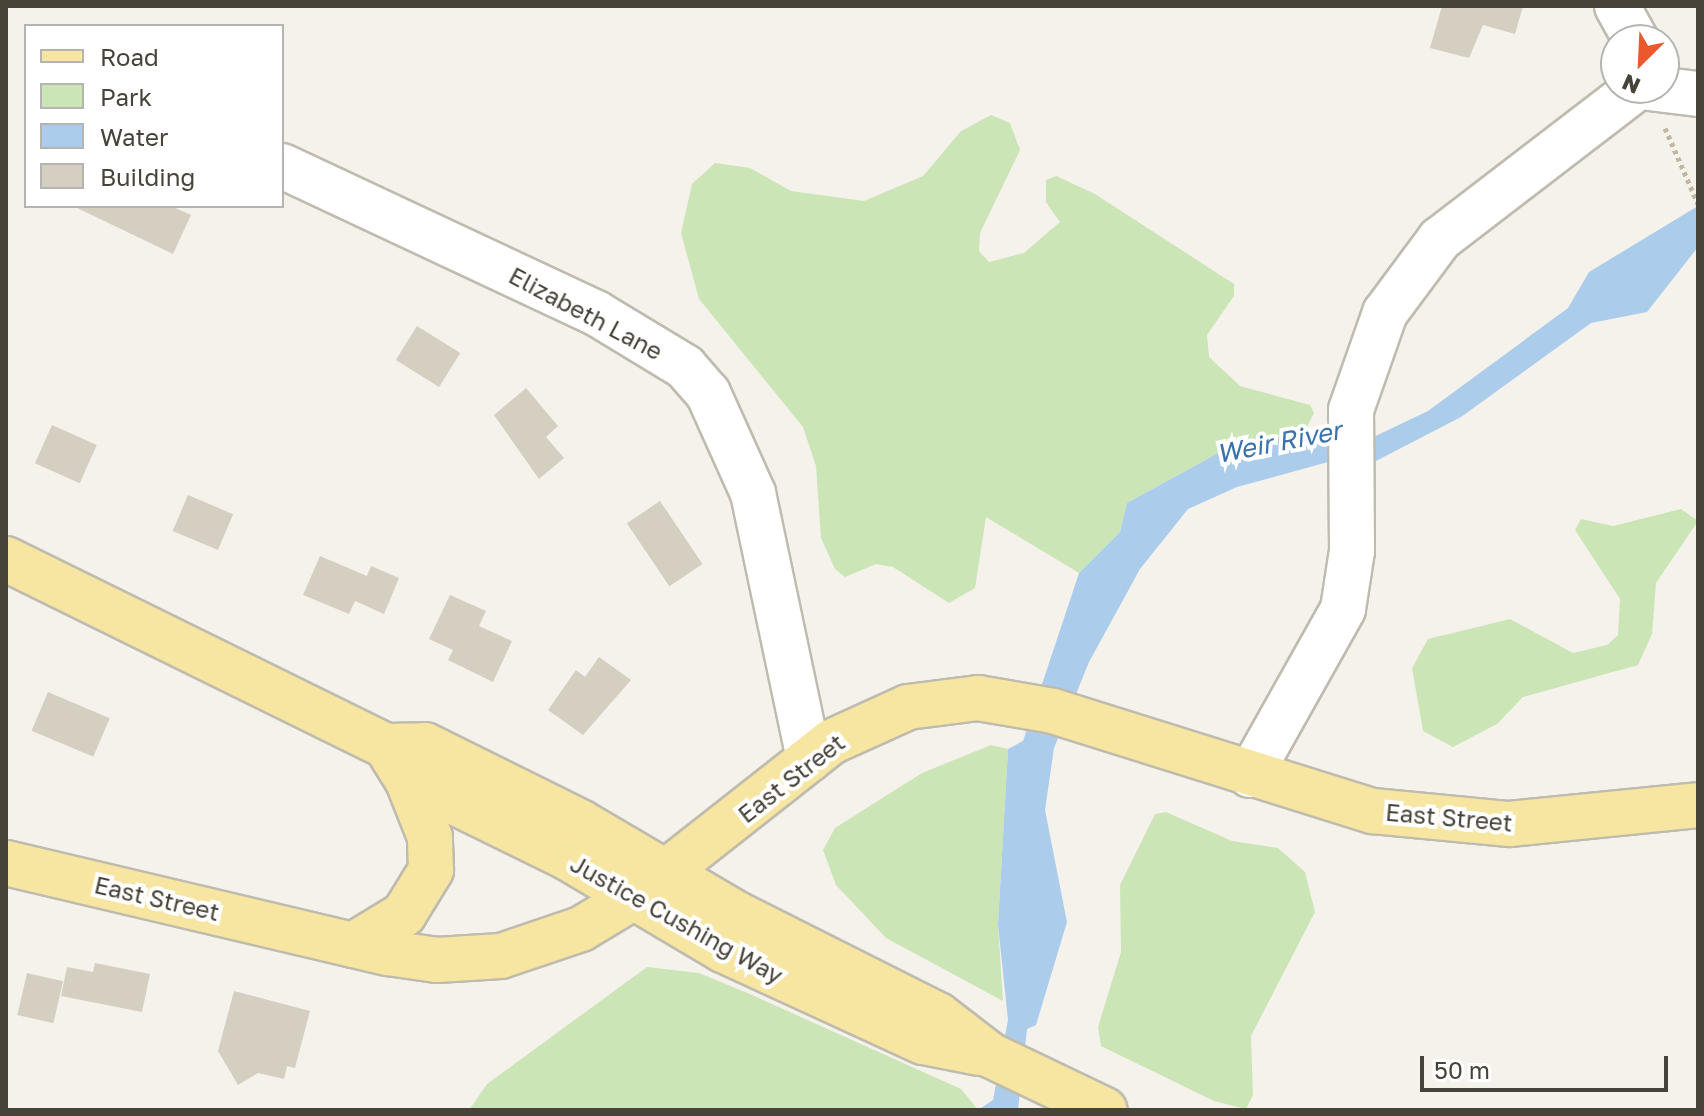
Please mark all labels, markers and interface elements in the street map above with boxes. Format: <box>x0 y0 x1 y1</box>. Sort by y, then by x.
legend <box>24 24 284 208</box>
north arrow <box>1600 24 1680 104</box>
text: Road <box>100 42 159 71</box>
text: N <box>1618 69 1644 100</box>
text: Park <box>100 82 152 111</box>
text: Water <box>100 122 168 151</box>
text: Building <box>100 162 195 191</box>
street label: Elizabeth Lane <box>504 260 668 366</box>
water label: Weir River <box>1214 415 1344 469</box>
street label: East Street <box>732 727 850 829</box>
street label: East Street <box>1384 797 1514 837</box>
street label: Justice Cushing Way <box>566 849 788 989</box>
street label: East Street <box>92 870 222 926</box>
scale bar <box>1424 1040 1672 1090</box>
text: 50 m <box>1434 1055 1490 1084</box>

